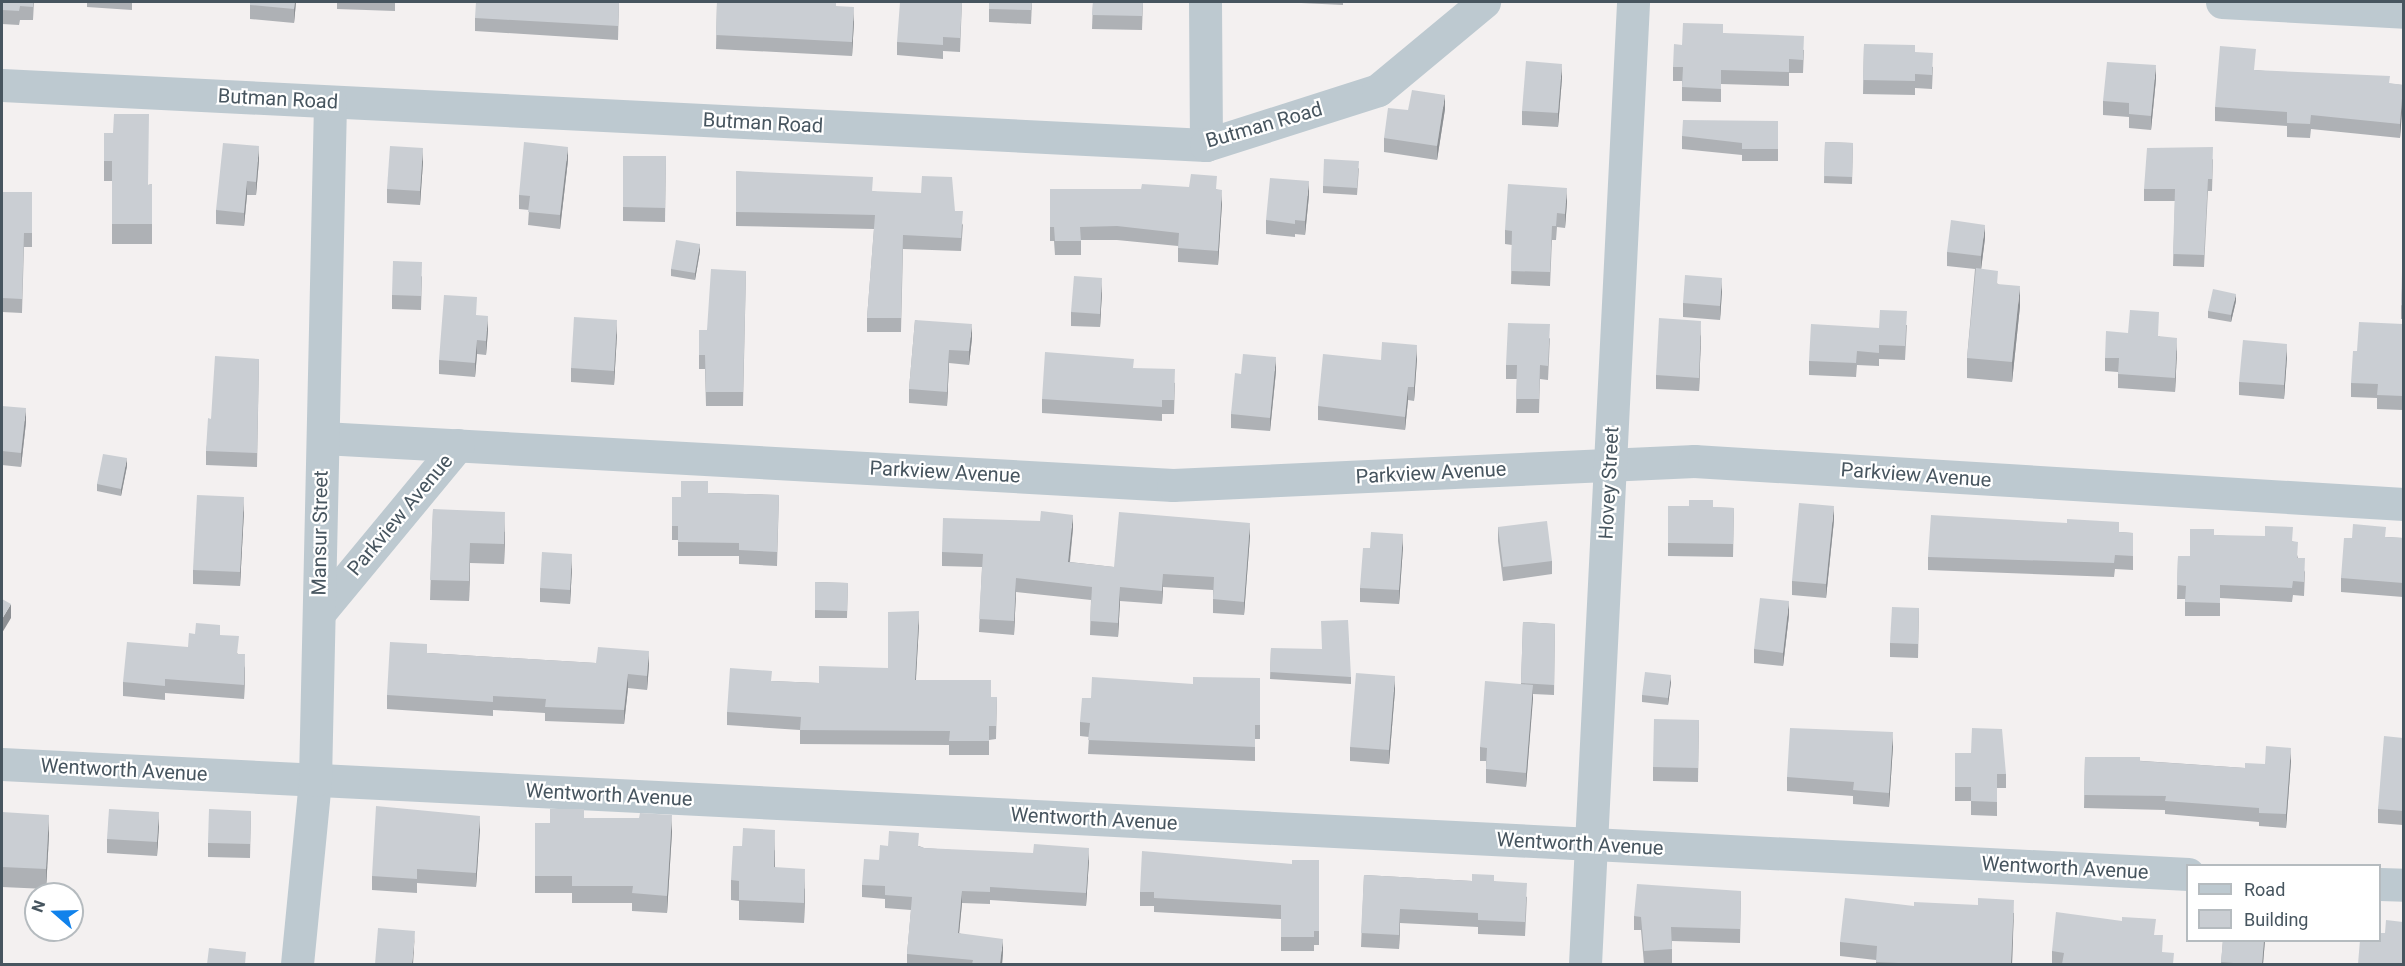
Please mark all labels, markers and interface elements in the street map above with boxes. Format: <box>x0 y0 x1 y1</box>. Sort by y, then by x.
street label: Butman Road <box>217 84 339 114</box>
street label: Butman Road <box>1203 97 1325 153</box>
street label: Butman Road <box>702 108 824 138</box>
street label: Hovey Street <box>1594 426 1624 540</box>
street label: Parkview Avenue <box>342 450 458 580</box>
street label: Parkview Avenue <box>869 456 1021 488</box>
street label: Parkview Avenue <box>1355 457 1507 489</box>
street label: Parkview Avenue <box>1840 458 1992 492</box>
street label: Mansur Street <box>307 470 333 596</box>
street label: Wentworth Avenue <box>40 754 208 786</box>
street label: Wentworth Avenue <box>525 779 693 811</box>
street label: Wentworth Avenue <box>1010 803 1178 835</box>
street label: Wentworth Avenue <box>1496 828 1664 860</box>
street label: Wentworth Avenue <box>1981 852 2149 884</box>
legend <box>2186 864 2381 942</box>
text: Road <box>2244 879 2285 900</box>
north arrow <box>24 882 84 942</box>
text: N <box>28 898 49 915</box>
text: Building <box>2244 909 2308 930</box>

